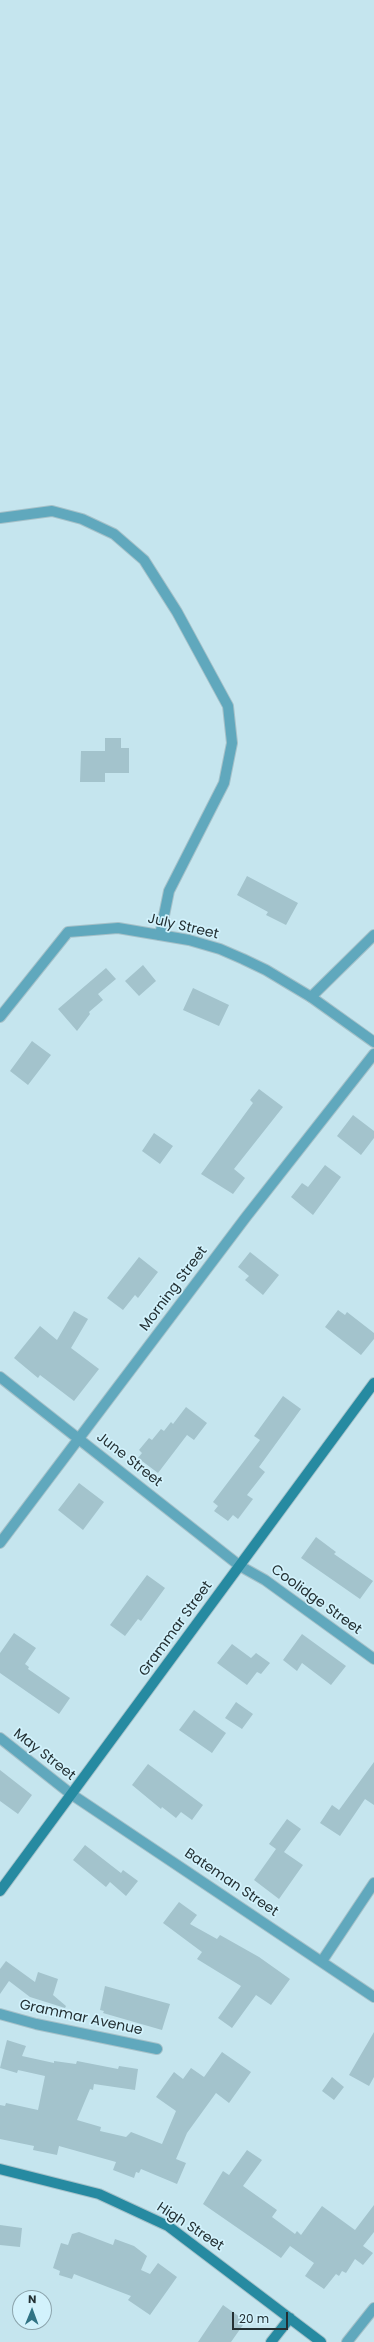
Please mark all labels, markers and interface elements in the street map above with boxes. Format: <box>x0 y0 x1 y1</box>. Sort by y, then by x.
street label: July Street <box>146 911 220 943</box>
street label: Morning Street <box>137 1243 211 1335</box>
street label: June Street <box>93 1429 165 1491</box>
street label: Coolidge Street <box>267 1561 365 1639</box>
street label: Grammar Street <box>136 1578 216 1680</box>
street label: May Street <box>10 1726 78 1784</box>
street label: Bateman Street <box>181 1845 281 1921</box>
street label: Grammar Avenue <box>18 1997 144 2039</box>
street label: High Street <box>153 2199 227 2255</box>
north arrow <box>12 2290 52 2330</box>
text: N <box>28 2291 36 2307</box>
scale bar <box>234 2304 290 2330</box>
text: 20 m <box>239 2310 269 2327</box>

